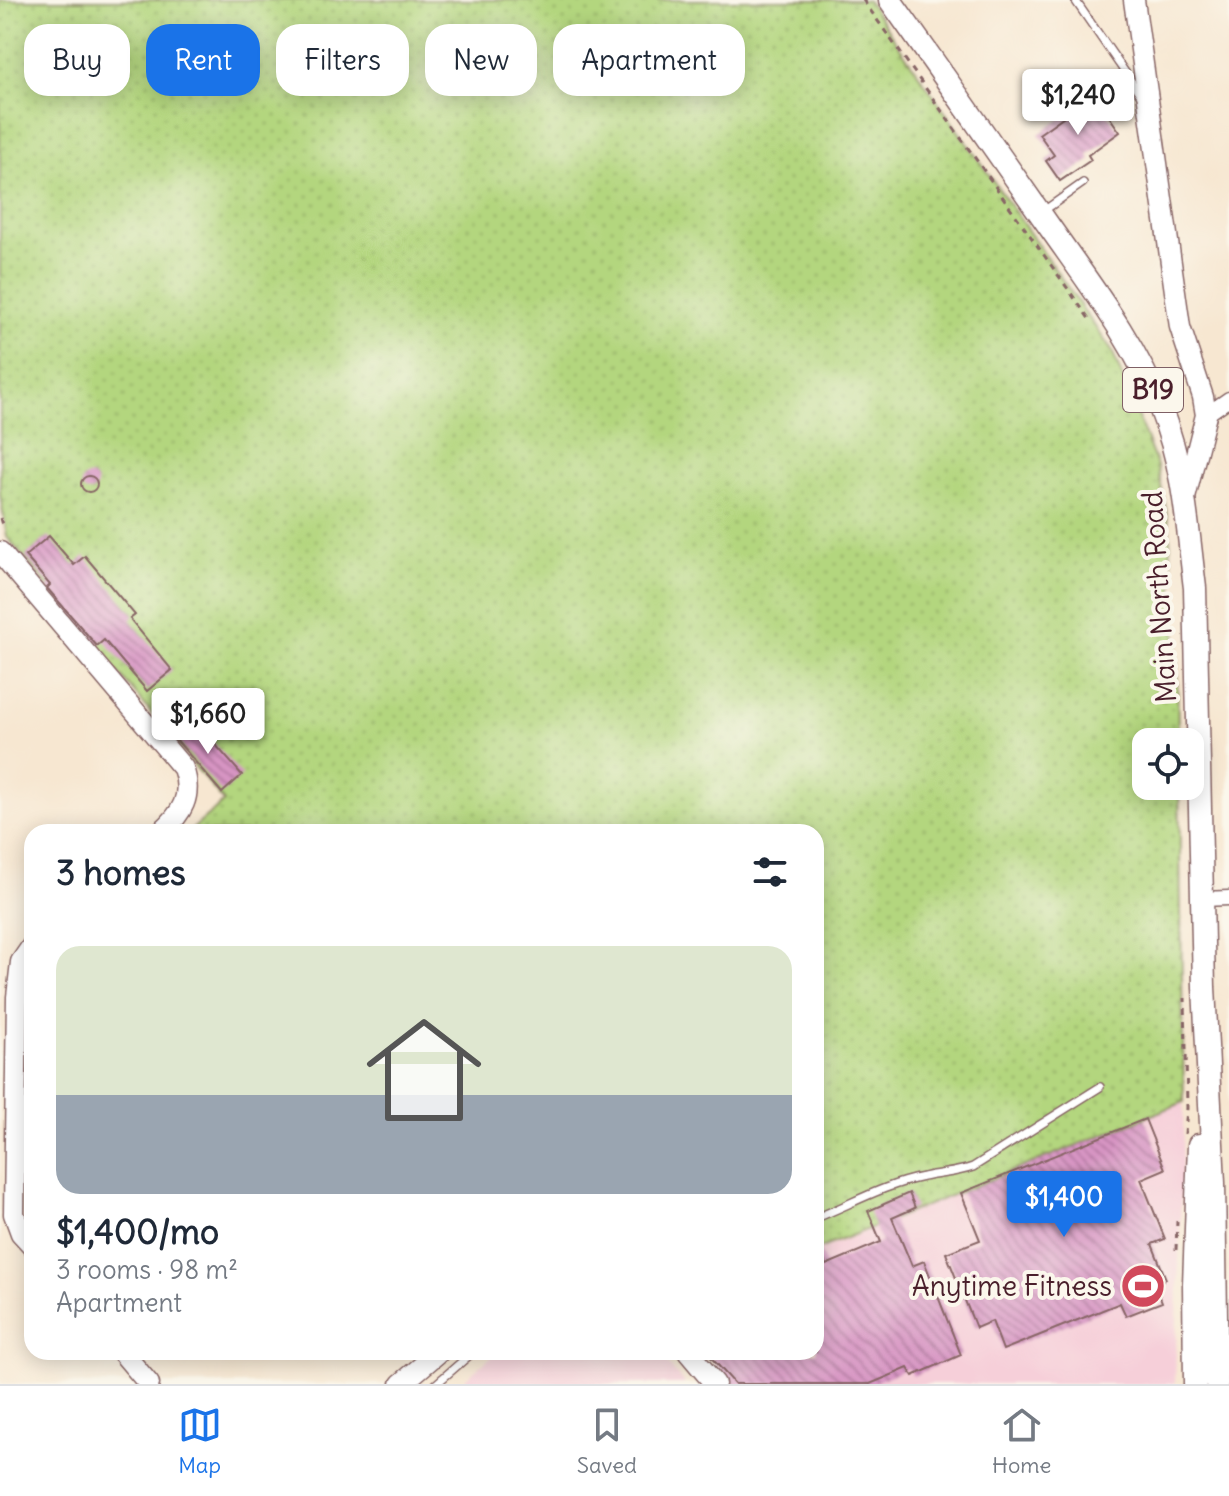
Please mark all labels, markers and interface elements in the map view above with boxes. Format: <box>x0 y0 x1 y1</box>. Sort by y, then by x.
chip: Buy <box>24 24 130 96</box>
chip: Rent <box>146 24 260 96</box>
chip: Filters <box>276 24 409 96</box>
chip: New <box>425 24 537 96</box>
chip: Apartment <box>553 24 745 96</box>
pin: $1,240 <box>1013 69 1143 137</box>
text: $1,240 <box>1040 78 1116 111</box>
road number: B19 <box>1123 368 1183 412</box>
street label: Main North Road <box>1134 490 1184 704</box>
pin: $1,660 <box>143 688 273 756</box>
text: $1,660 <box>170 697 246 730</box>
map controls <box>1132 728 1204 800</box>
button: locate <box>1132 728 1204 800</box>
icon: filters <box>748 850 792 894</box>
text: 3 homes <box>56 851 186 894</box>
icon: home <box>352 998 496 1142</box>
pin: $1,400 <box>999 1171 1129 1239</box>
text: $1,400 <box>1025 1180 1103 1213</box>
text: $1,400/mo <box>56 1210 219 1253</box>
text: 3 rooms · 98 m² <box>56 1253 238 1286</box>
sports icon: Anytime Fitness <box>1119 1262 1167 1310</box>
place label: Anytime Fitness <box>912 1268 1112 1304</box>
text: Apartment <box>56 1286 182 1319</box>
tab: Map <box>178 1403 222 1479</box>
tab: Saved <box>577 1403 637 1479</box>
tab: Home <box>992 1403 1051 1479</box>

